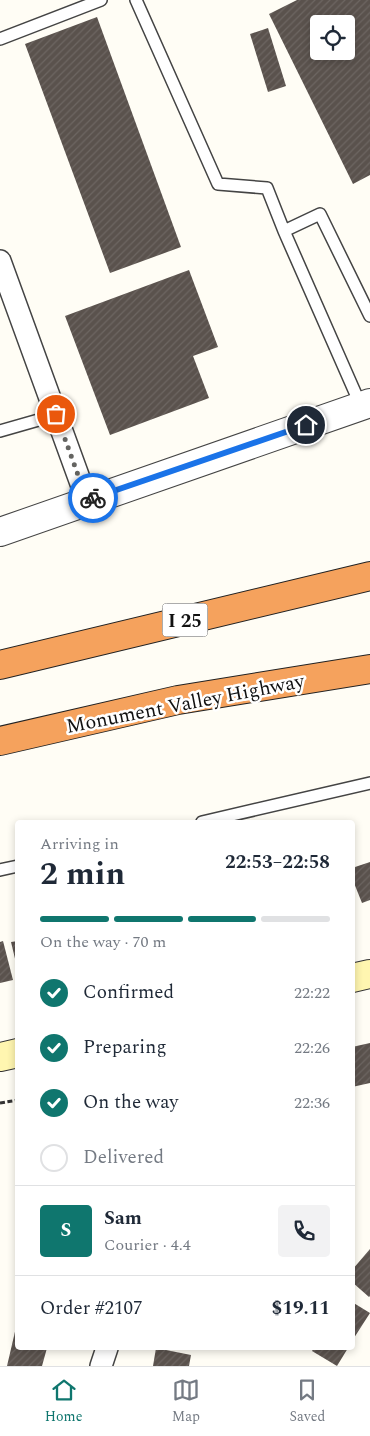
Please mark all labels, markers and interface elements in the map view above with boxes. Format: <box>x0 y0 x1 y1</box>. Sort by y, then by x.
map controls <box>310 15 355 60</box>
button: locate <box>310 15 355 60</box>
pin <box>35 393 77 435</box>
icon: bag <box>42 400 70 428</box>
pin <box>285 404 327 446</box>
icon: home <box>292 411 320 439</box>
courier <box>68 473 118 523</box>
icon: bike <box>79 484 107 512</box>
road number: I 25 <box>162 604 208 636</box>
street label: Monument Valley Highway <box>64 666 308 742</box>
text: Arriving in <box>40 832 119 856</box>
text: 22:53–22:58 <box>225 848 330 877</box>
text: 2 min <box>40 850 125 899</box>
text: On the way · 70 m <box>40 930 166 954</box>
text: Confirmed <box>83 978 174 1007</box>
icon: check <box>40 979 68 1007</box>
text: 22:22 <box>294 981 330 1005</box>
text: Preparing <box>83 1033 167 1062</box>
icon: check <box>40 1034 68 1062</box>
text: 22:26 <box>294 1036 330 1060</box>
text: On the way <box>83 1088 179 1117</box>
icon: check <box>40 1089 68 1117</box>
text: 22:36 <box>294 1091 330 1115</box>
text: Delivered <box>83 1143 164 1172</box>
text: Sam <box>104 1204 142 1233</box>
button: phone <box>278 1205 330 1257</box>
text: S <box>61 1216 71 1245</box>
text: Courier · 4.4 <box>104 1233 191 1257</box>
text: Order #2107 <box>40 1294 143 1323</box>
text: $19.11 <box>272 1294 330 1323</box>
tab: Home <box>45 1376 82 1427</box>
tab: Map <box>172 1376 200 1427</box>
tab: Saved <box>289 1376 325 1427</box>

